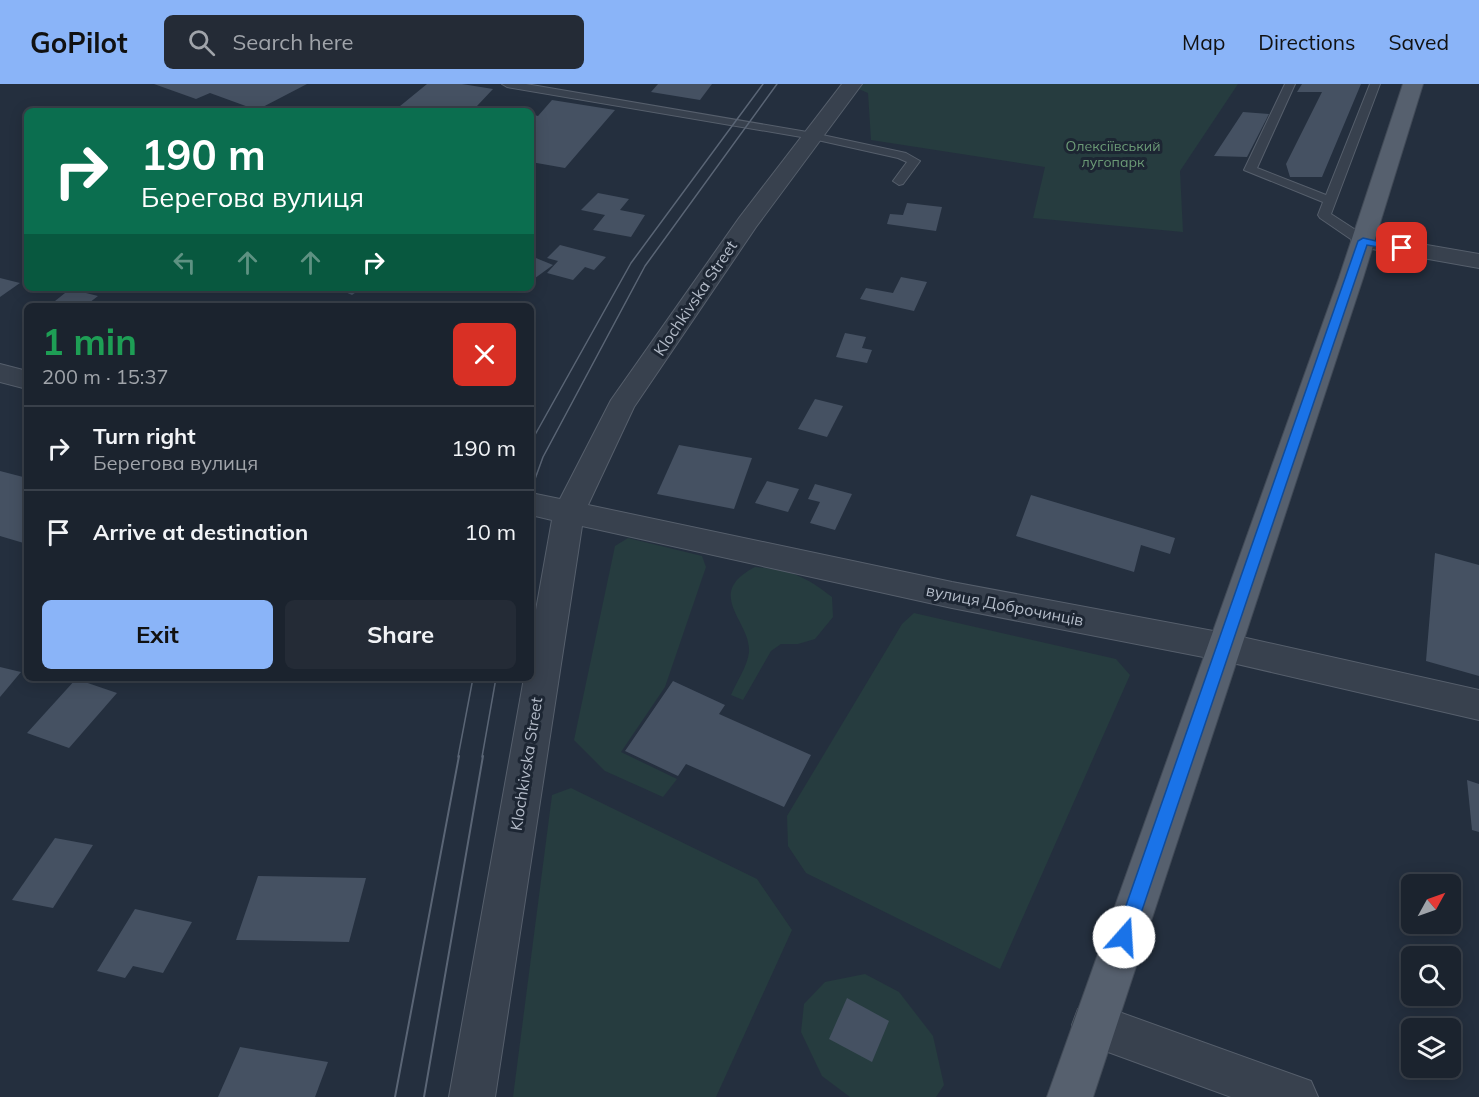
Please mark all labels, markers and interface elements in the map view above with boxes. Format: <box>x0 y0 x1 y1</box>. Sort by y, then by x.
search box <box>164 15 584 69</box>
text: GoPilot <box>30 25 128 60</box>
icon: search <box>185 26 218 59</box>
text: Search here <box>233 28 354 56</box>
text: Map <box>1182 29 1225 55</box>
text: Directions <box>1258 29 1355 55</box>
text: Saved <box>1388 29 1449 55</box>
text: 190 m <box>141 128 266 181</box>
icon: right <box>42 132 120 210</box>
park label: Олексіївський лугопарк <box>1066 137 1160 171</box>
text: Берегова вулиця <box>141 180 364 214</box>
pin <box>1376 222 1427 273</box>
icon: arrive <box>1385 231 1418 264</box>
street label: Klochkivska Street <box>649 236 741 360</box>
icon: left <box>168 246 201 279</box>
icon: ahead <box>231 246 264 279</box>
icon: ahead <box>294 246 327 279</box>
icon: right <box>357 246 390 279</box>
text: 1 min <box>42 319 137 364</box>
button: close <box>453 323 516 386</box>
text: 200 m · 15:37 <box>42 364 168 389</box>
text: Turn right <box>93 422 196 450</box>
icon: right <box>42 432 75 465</box>
text: 190 m <box>451 434 516 462</box>
text: Берегова вулиця <box>93 450 258 475</box>
icon: arrive <box>42 516 75 549</box>
text: Arrive at destination <box>93 518 308 546</box>
text: 10 m <box>465 518 516 546</box>
street label: вулиця Доброчинців <box>925 580 1086 630</box>
button: Exit <box>42 600 273 669</box>
button: Share <box>285 600 516 669</box>
street label: Klochkivska Street <box>506 695 546 832</box>
north arrow <box>1401 874 1461 934</box>
map controls <box>1401 874 1461 1078</box>
position arrow <box>1092 905 1156 969</box>
button: search <box>1401 946 1461 1006</box>
button: layers <box>1401 1018 1461 1078</box>

